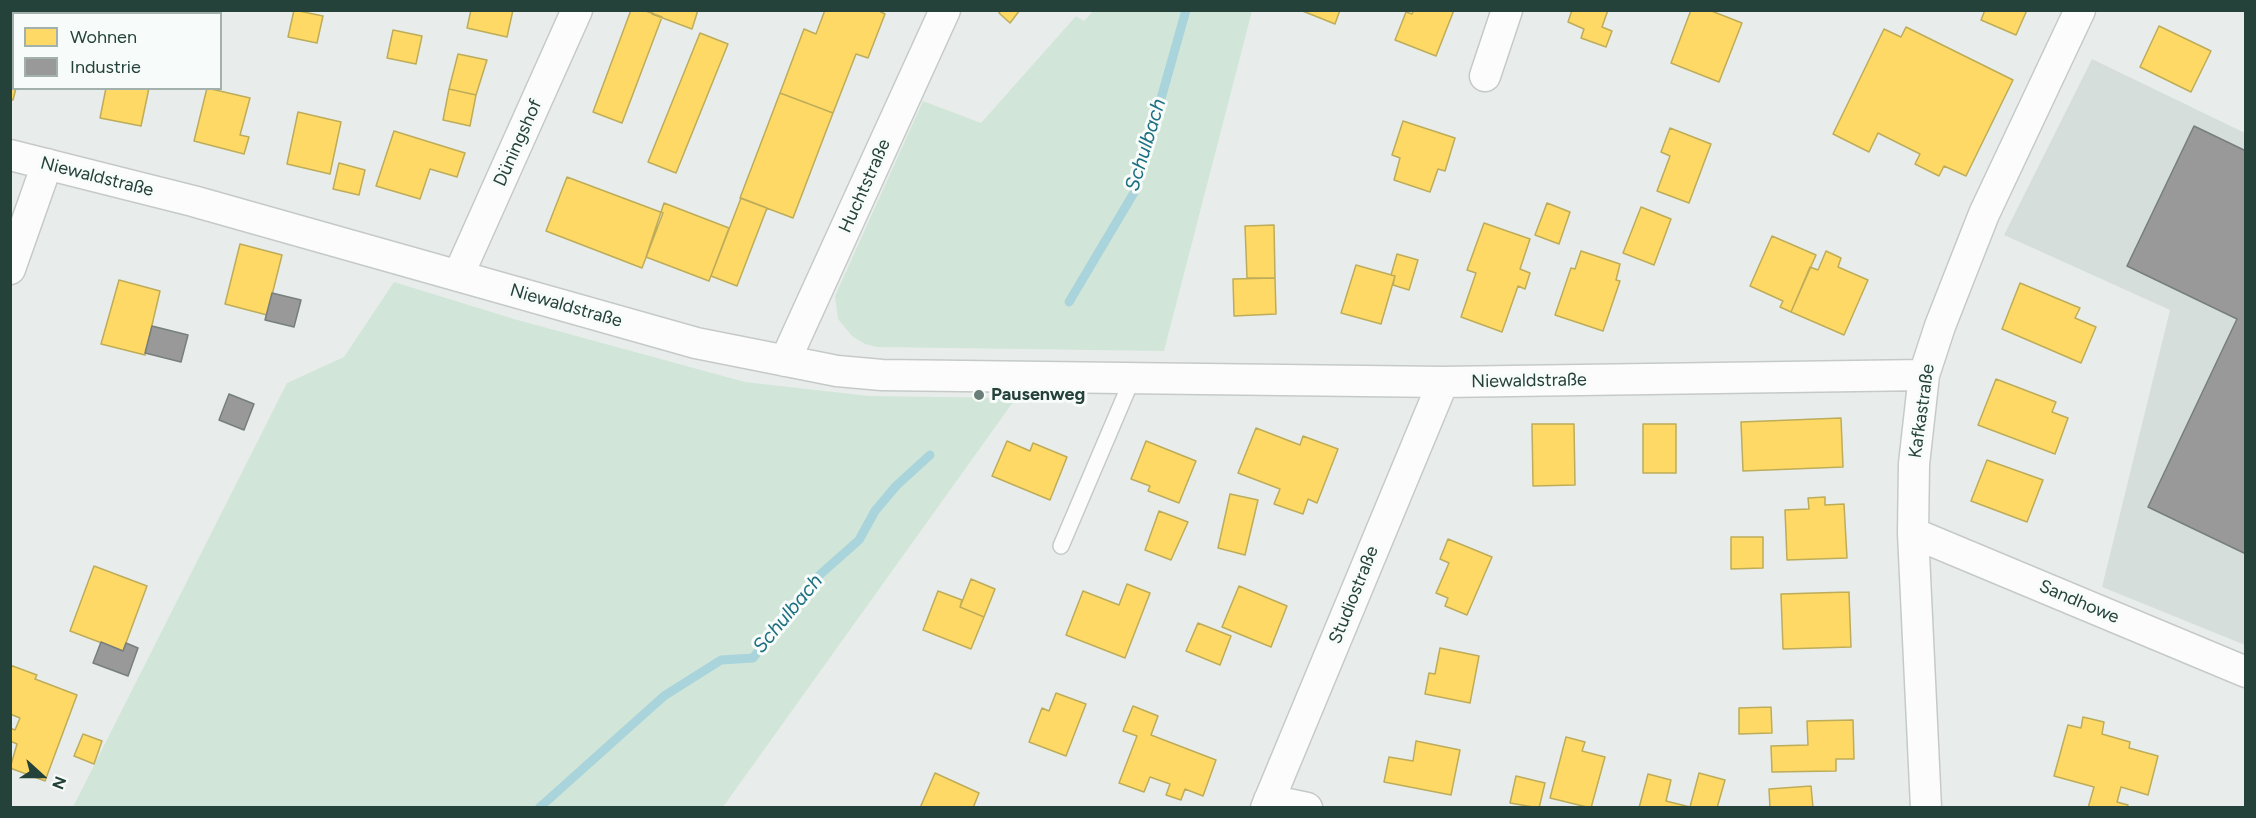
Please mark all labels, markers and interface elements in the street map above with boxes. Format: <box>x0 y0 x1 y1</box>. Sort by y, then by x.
legend <box>12 12 222 90</box>
text: Wohnen <box>70 26 137 48</box>
text: Industrie <box>70 56 141 78</box>
street label: Düningshof <box>489 96 547 190</box>
water label: Schulbach <box>1121 96 1171 194</box>
street label: Huchtstraße <box>835 136 895 236</box>
street label: Niewaldstraße <box>38 153 156 201</box>
street label: Niewaldstraße <box>507 280 625 332</box>
street label: Kafkastraße <box>1905 363 1939 459</box>
street label: Niewaldstraße <box>1471 369 1587 393</box>
place label: Pausenweg <box>991 384 1085 406</box>
marker: Pausenweg <box>972 388 986 402</box>
street label: Studiostraße <box>1325 543 1383 647</box>
water label: Schulbach <box>748 570 828 658</box>
street label: Sandhowe <box>2036 575 2122 629</box>
north arrow <box>12 746 72 806</box>
text: N <box>48 773 70 792</box>

